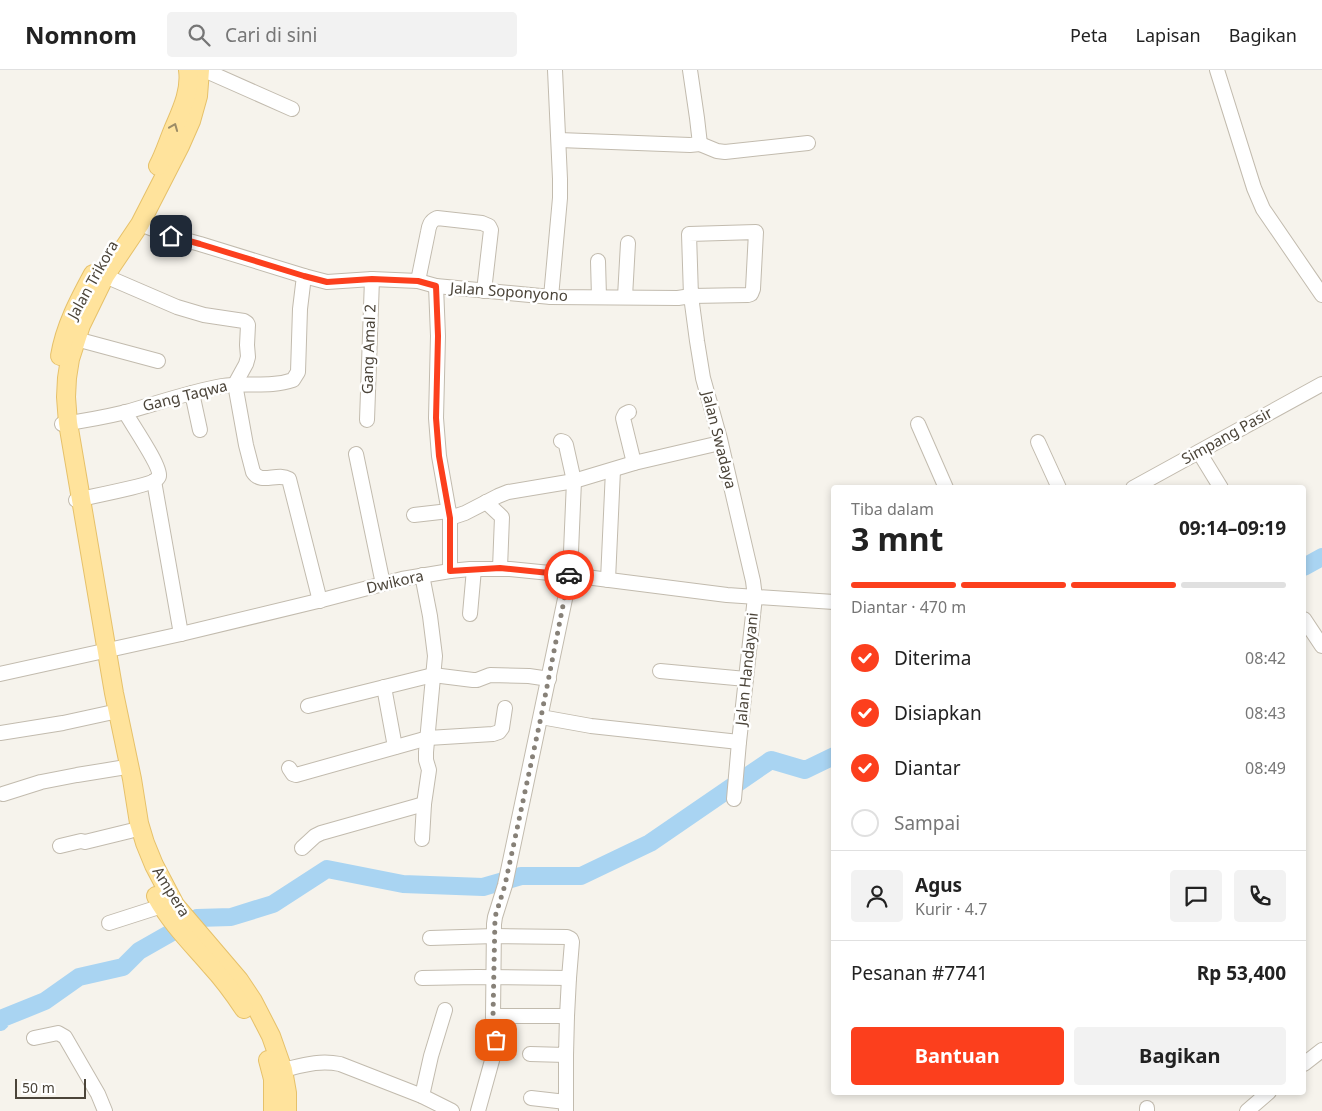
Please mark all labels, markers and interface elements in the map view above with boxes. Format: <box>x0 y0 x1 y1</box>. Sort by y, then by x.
search box <box>167 12 517 57</box>
text: Nomnom <box>25 18 137 51</box>
icon: search <box>185 21 213 49</box>
text: Cari di sini <box>225 22 317 48</box>
text: Peta <box>1070 23 1108 47</box>
text: Lapisan <box>1136 23 1201 47</box>
text: Bagikan <box>1229 23 1297 47</box>
one-way arrow <box>168 123 178 132</box>
pin <box>150 215 192 257</box>
icon: home <box>157 222 185 250</box>
street label: Jalan Trikora <box>61 237 122 324</box>
street label: Jalan Soponyono <box>448 277 569 305</box>
street label: Gang Amal 2 <box>356 304 380 394</box>
street label: Gang Taqwa <box>140 375 229 415</box>
street label: Jalan Swadaya <box>698 387 742 491</box>
street label: Simpang Pasir <box>1178 402 1275 468</box>
text: Tiba dalam <box>851 498 934 520</box>
text: 09:14–09:19 <box>1179 515 1286 541</box>
text: 3 mnt <box>851 517 944 560</box>
courier <box>544 550 594 600</box>
icon: car <box>555 561 583 589</box>
street label: Dwikora <box>364 565 425 597</box>
text: Diantar · 470 m <box>851 596 966 618</box>
street label: Jalan Handayani <box>730 611 762 728</box>
icon: check <box>851 644 879 672</box>
text: Diterima <box>894 645 972 671</box>
text: 08:42 <box>1245 647 1286 669</box>
icon: check <box>851 699 879 727</box>
text: Disiapkan <box>894 700 982 726</box>
text: 08:43 <box>1245 702 1286 724</box>
icon: check <box>851 754 879 782</box>
text: Diantar <box>894 755 961 781</box>
text: 08:49 <box>1245 757 1286 779</box>
text: Sampai <box>894 810 960 836</box>
street label: Ampera <box>149 863 195 920</box>
button: person <box>851 870 903 922</box>
button: chat <box>1170 870 1222 922</box>
button: phone <box>1234 870 1286 922</box>
text: Agus <box>915 872 962 898</box>
text: Kurir · 4.7 <box>915 898 987 920</box>
text: Pesanan #7741 <box>851 960 988 986</box>
text: Rp 53,400 <box>1197 960 1286 986</box>
pin <box>475 1019 517 1061</box>
icon: bag <box>482 1026 510 1054</box>
button: Bantuan <box>851 1027 1064 1085</box>
button: Bagikan <box>1074 1027 1286 1085</box>
scale bar <box>15 1076 86 1099</box>
text: 50 m <box>22 1078 55 1097</box>

